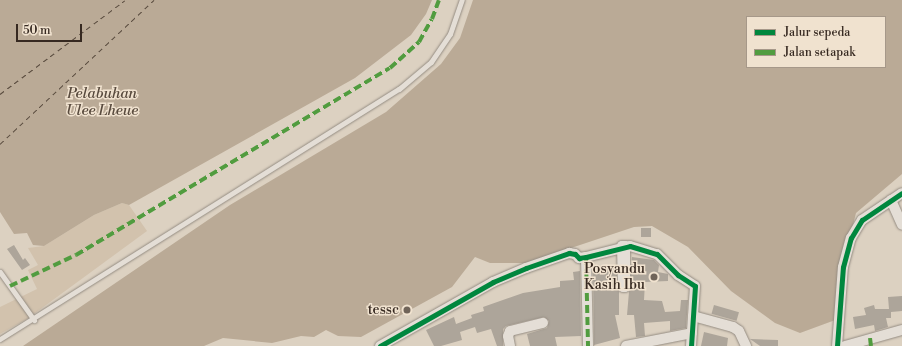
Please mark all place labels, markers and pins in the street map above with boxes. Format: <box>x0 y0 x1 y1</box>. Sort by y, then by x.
place label: Posyandu Kasih Ibu <box>584 261 645 294</box>
marker: Posyandu Kasih Ibu <box>648 271 660 283</box>
place label: tessc <box>368 302 399 318</box>
marker: tessc <box>402 305 412 315</box>

